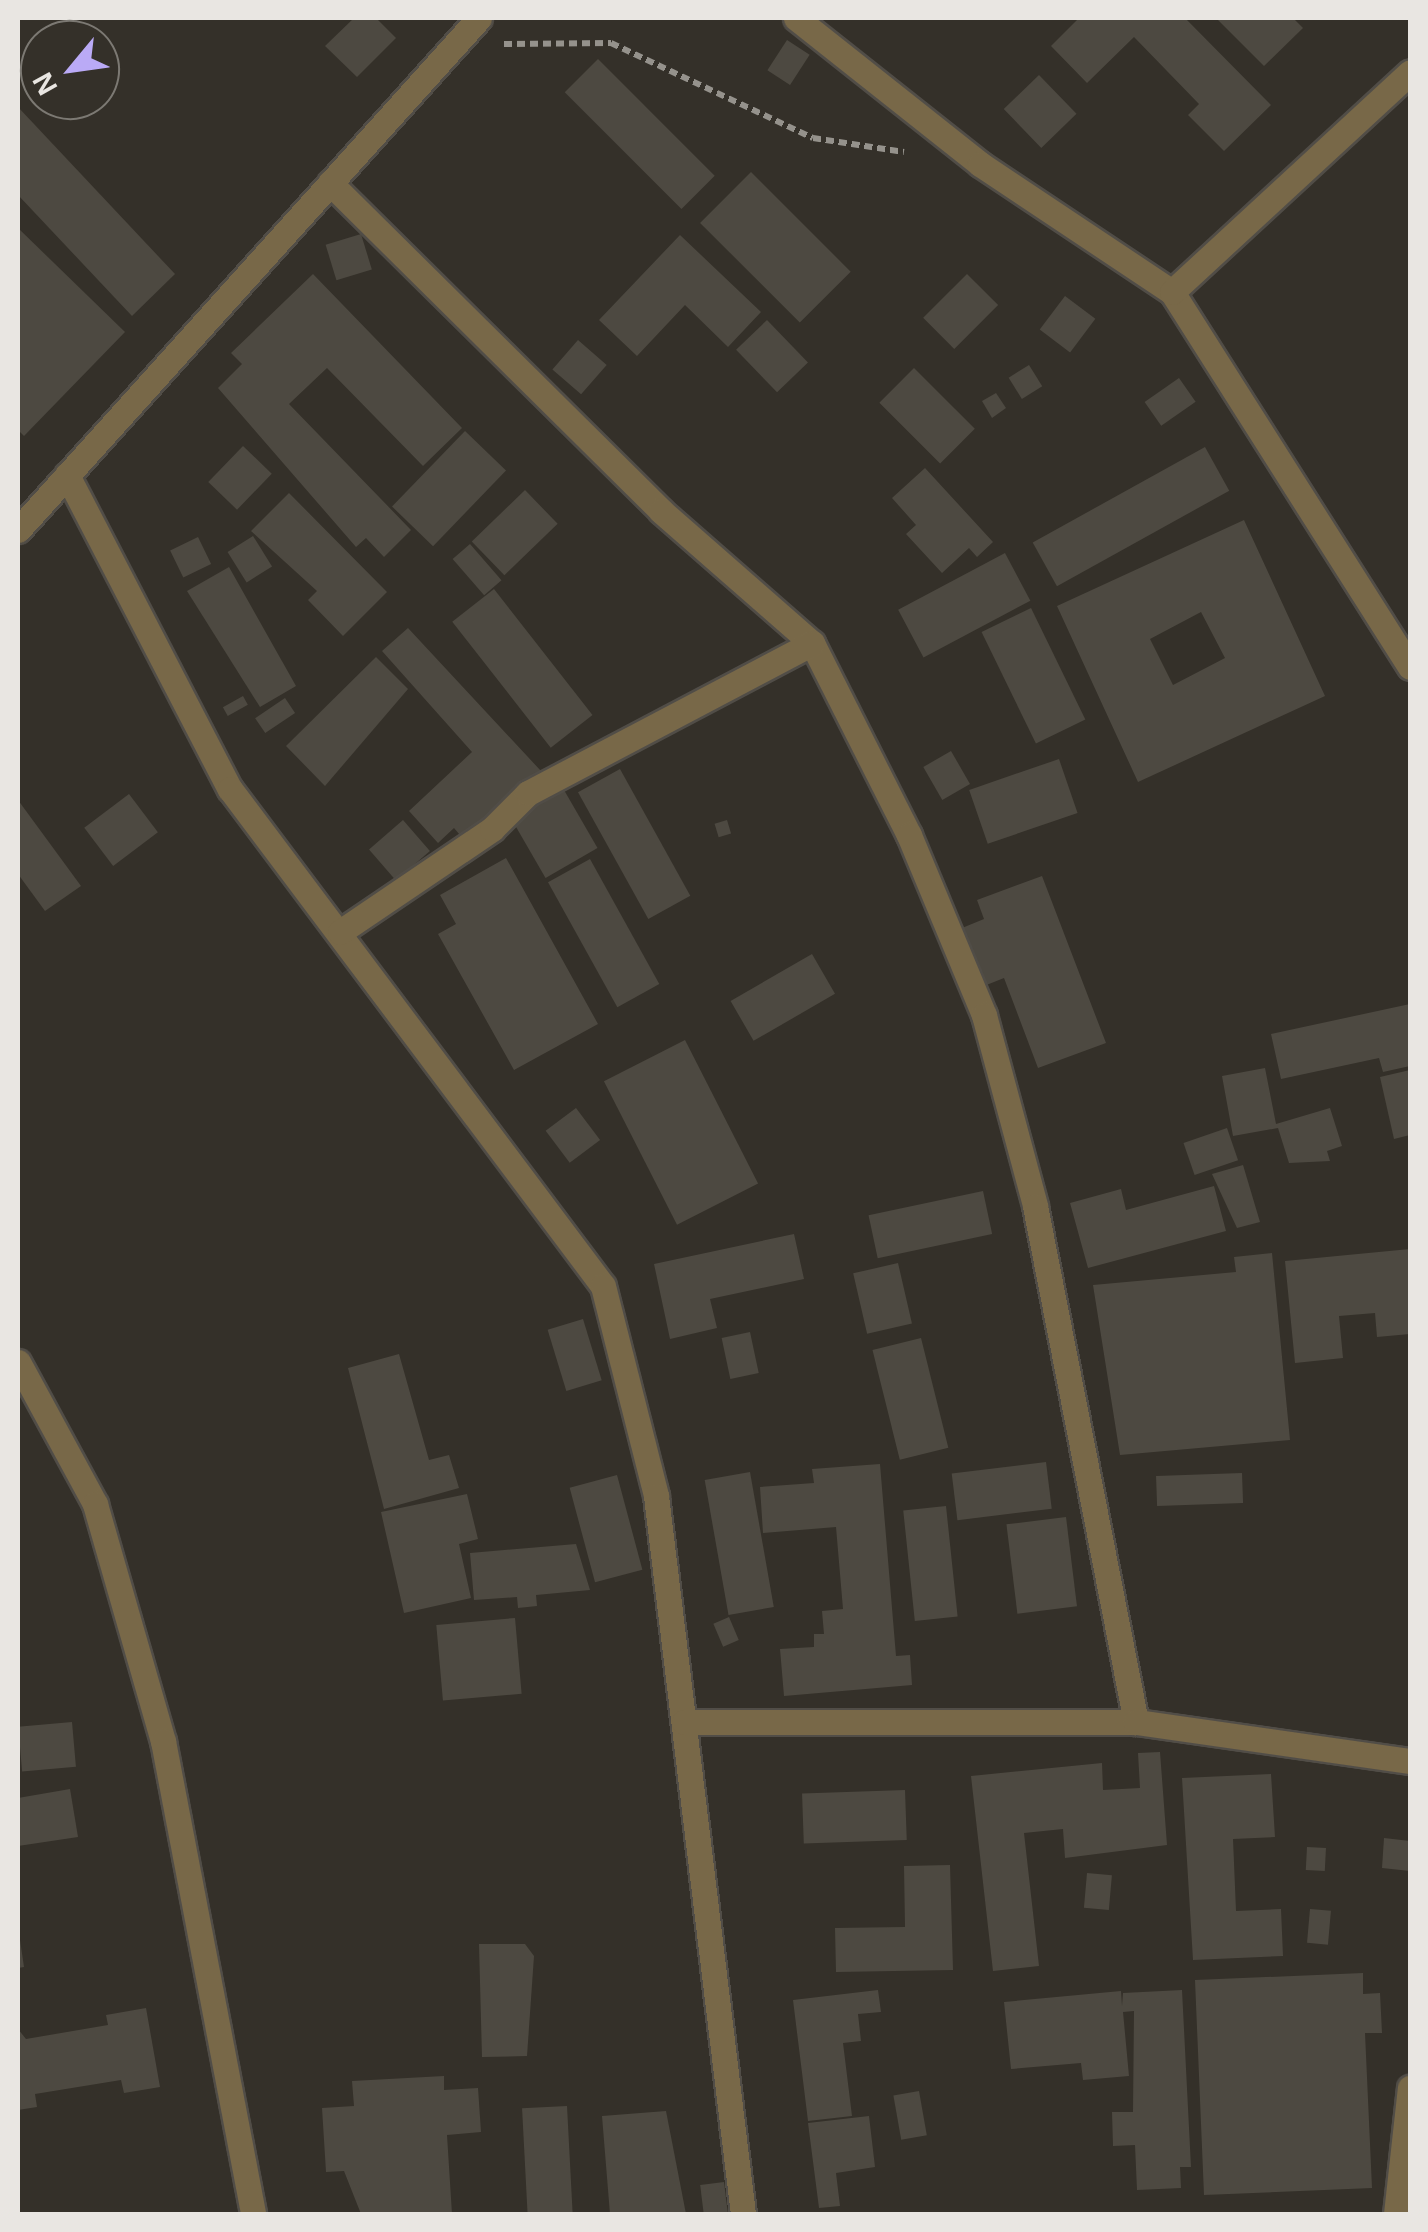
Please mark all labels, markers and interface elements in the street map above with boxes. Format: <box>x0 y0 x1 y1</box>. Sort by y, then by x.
north arrow <box>20 20 120 120</box>
text: N <box>27 67 64 100</box>

